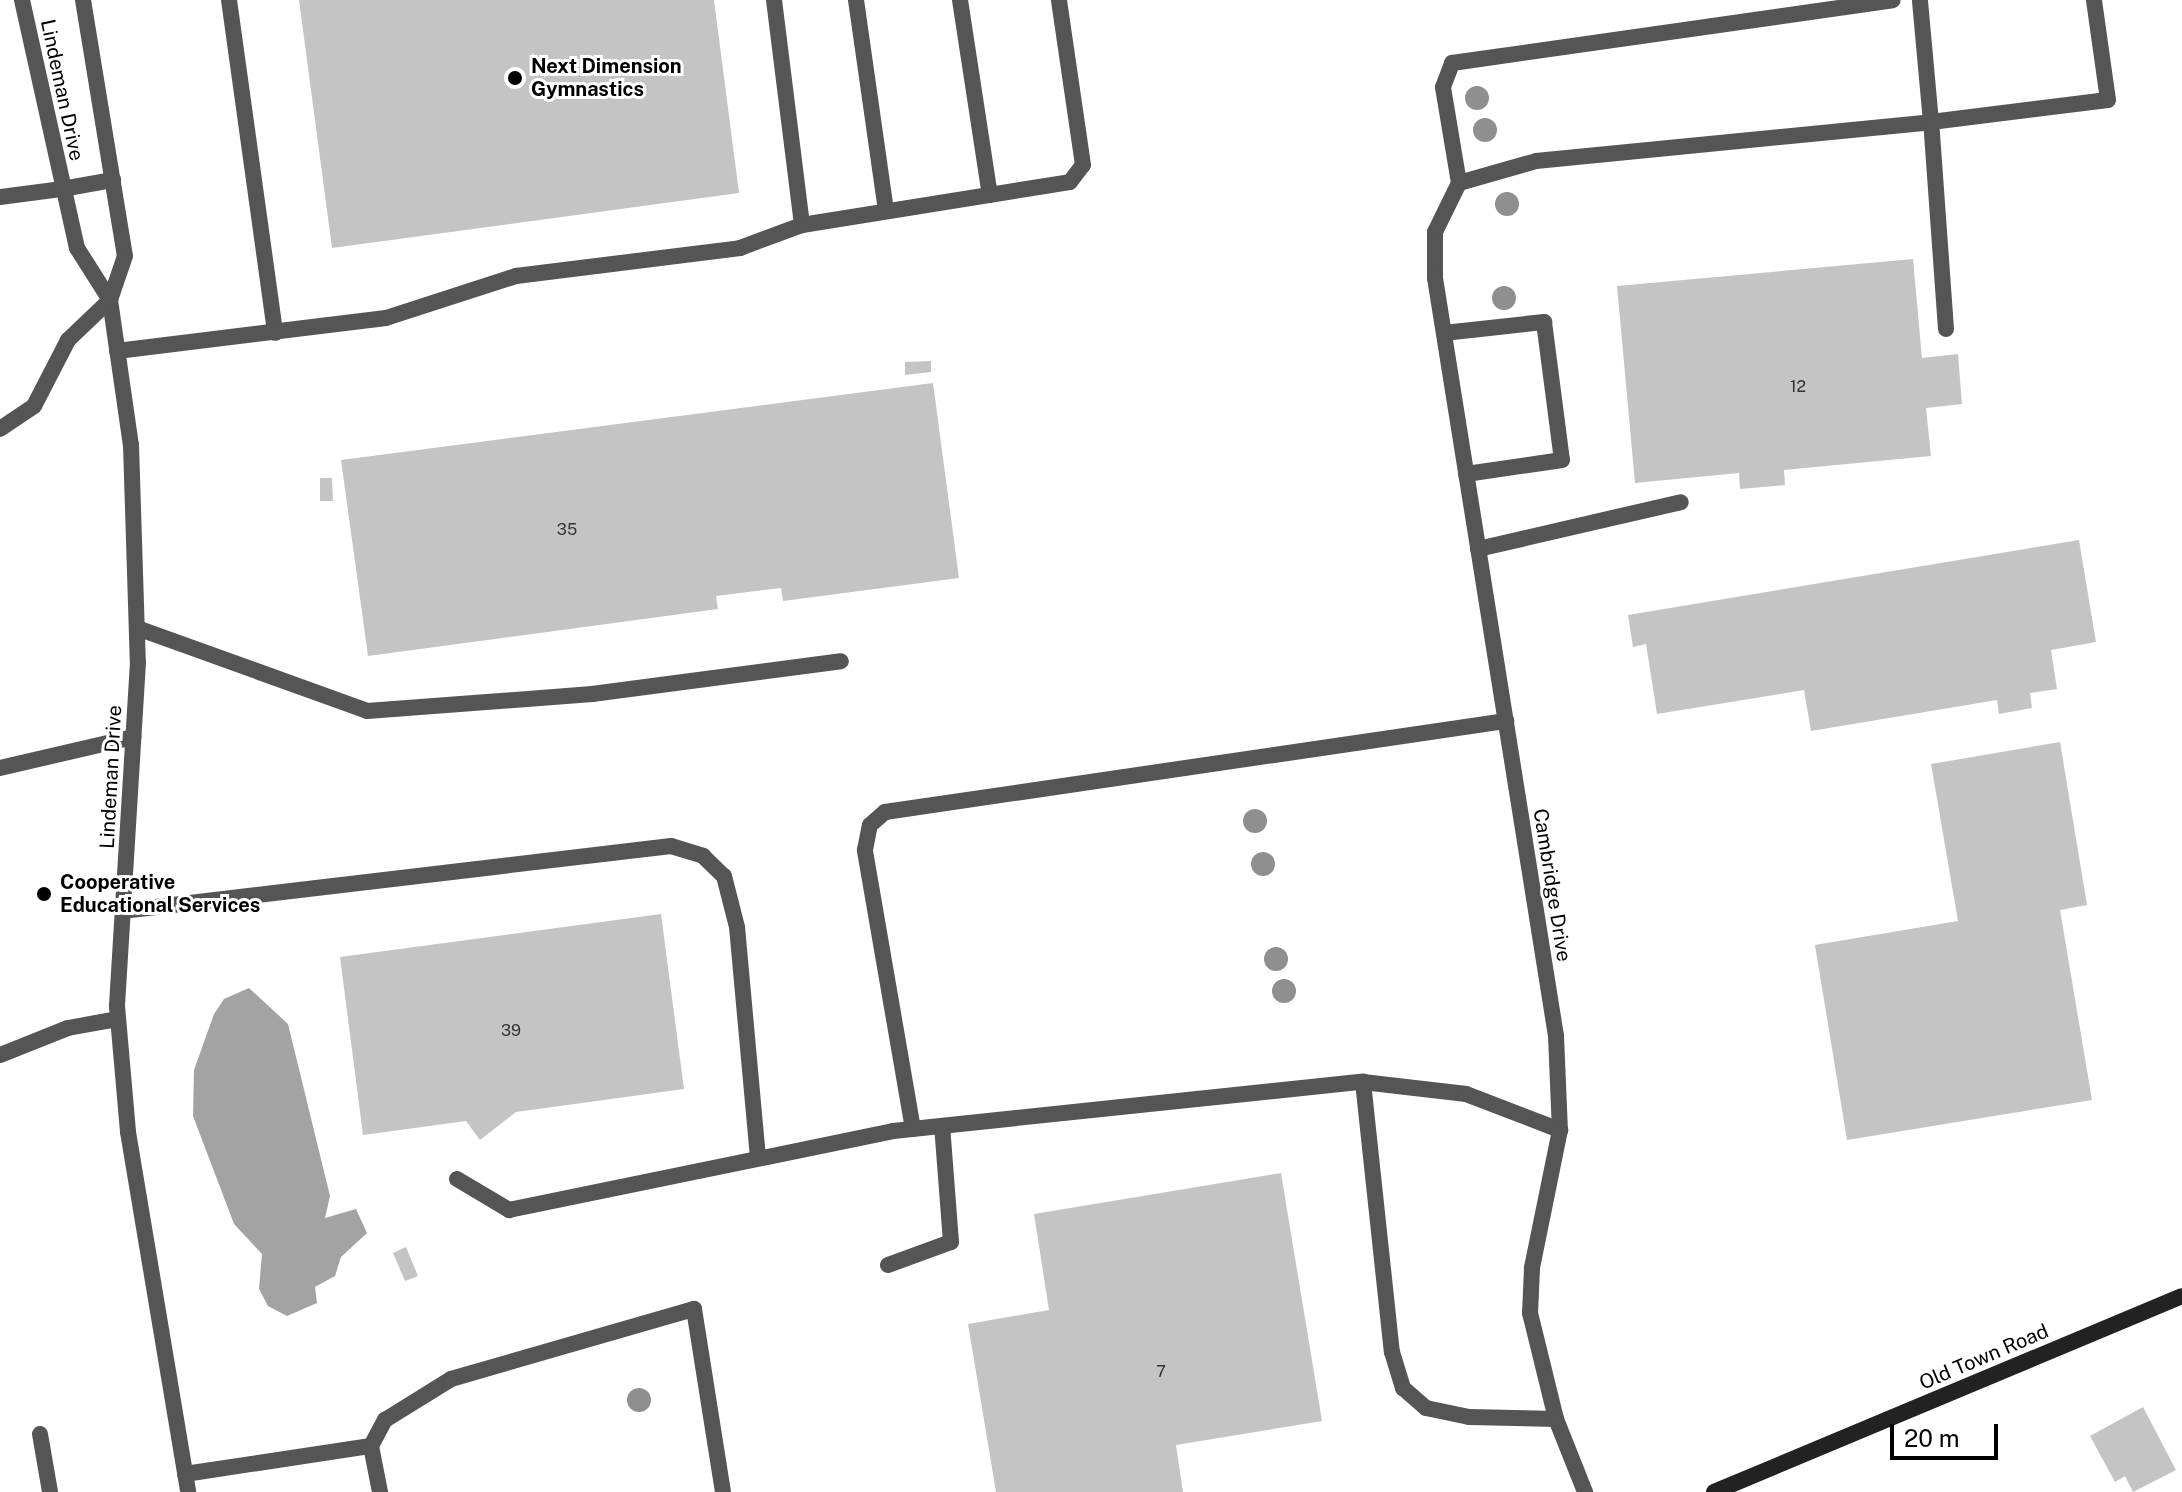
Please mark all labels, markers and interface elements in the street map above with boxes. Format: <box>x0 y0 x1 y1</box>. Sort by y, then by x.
street label: Lindeman Drive <box>35 17 89 163</box>
place label: Next Dimension Gymnastics <box>531 54 682 101</box>
marker: Next Dimension Gymnastics <box>506 69 524 87</box>
house number: 12 <box>1790 377 1806 397</box>
house number: 35 <box>557 520 577 540</box>
street label: Lindeman Drive <box>95 704 127 850</box>
street label: Cambridge Drive <box>1528 807 1576 963</box>
place label: Cooperative Educational Services <box>60 870 260 917</box>
marker: Cooperative Educational Services <box>35 885 53 903</box>
house number: 39 <box>501 1021 521 1041</box>
street label: Old Town Road <box>1916 1319 2052 1395</box>
house number: 7 <box>1156 1362 1166 1382</box>
scale bar <box>1894 1408 2002 1458</box>
text: 20 m <box>1904 1424 1960 1452</box>

